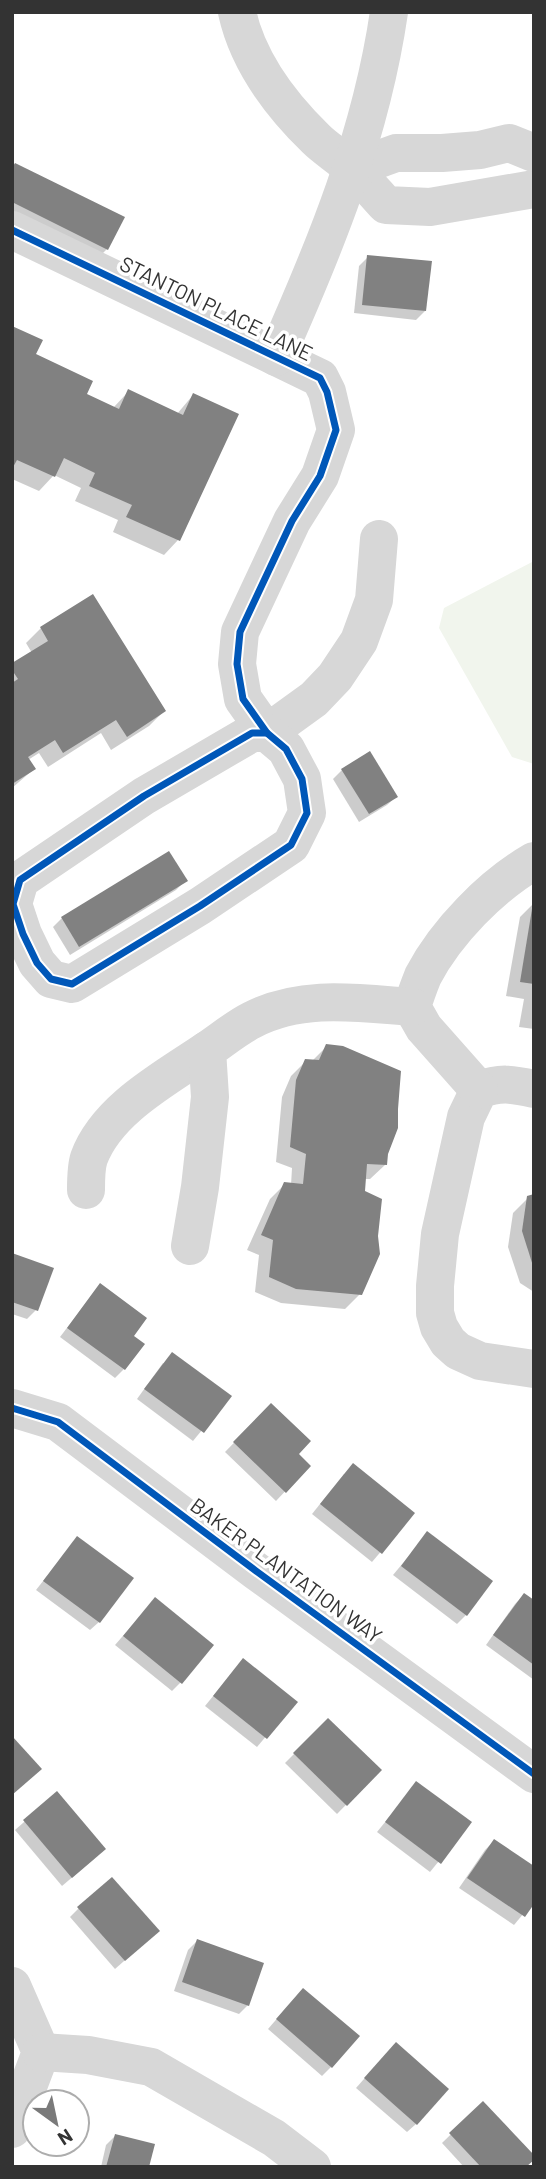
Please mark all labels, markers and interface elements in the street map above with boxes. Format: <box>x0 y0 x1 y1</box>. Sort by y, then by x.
street label: STANTON PLACE LANE <box>116 250 317 365</box>
street label: BAKER PLANTATION WAY <box>186 1492 388 1648</box>
north arrow <box>21 2088 91 2158</box>
text: N <box>54 2125 77 2151</box>

